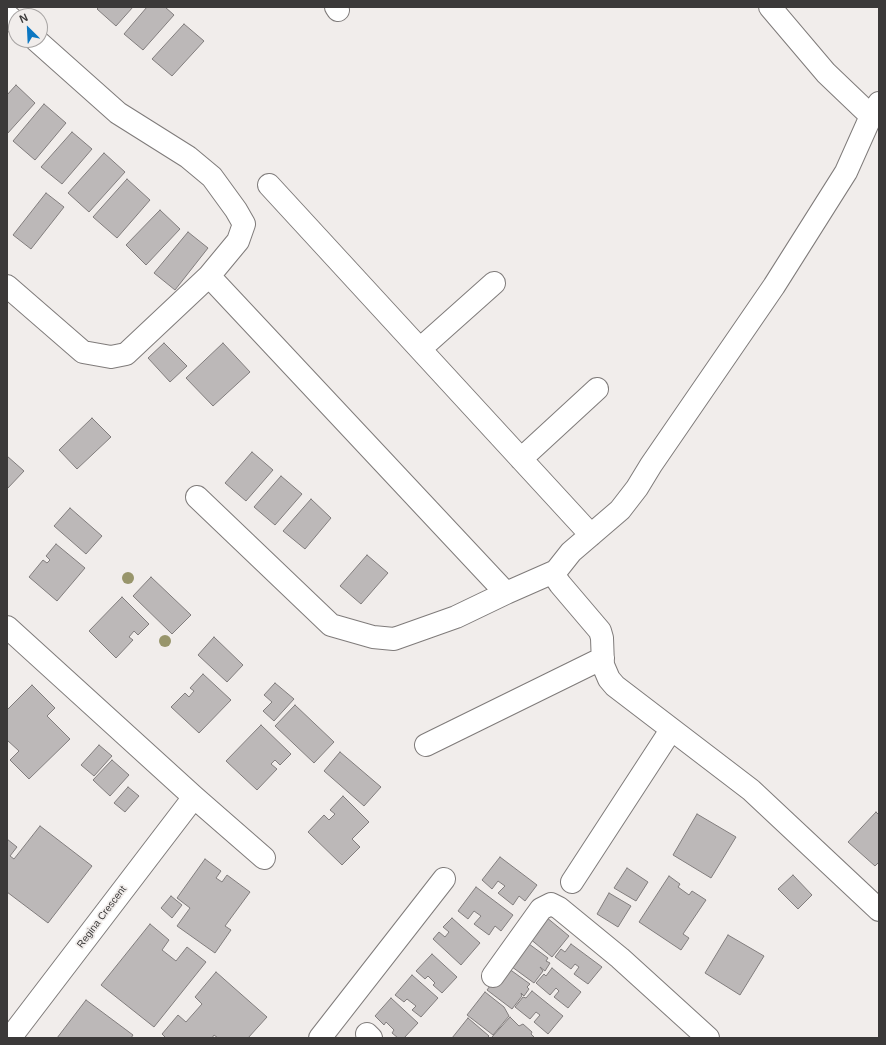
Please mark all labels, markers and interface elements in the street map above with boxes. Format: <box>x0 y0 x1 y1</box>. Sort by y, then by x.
north arrow <box>8 8 48 48</box>
text: N <box>17 11 30 25</box>
street label: Regina Crescent <box>75 884 129 950</box>

